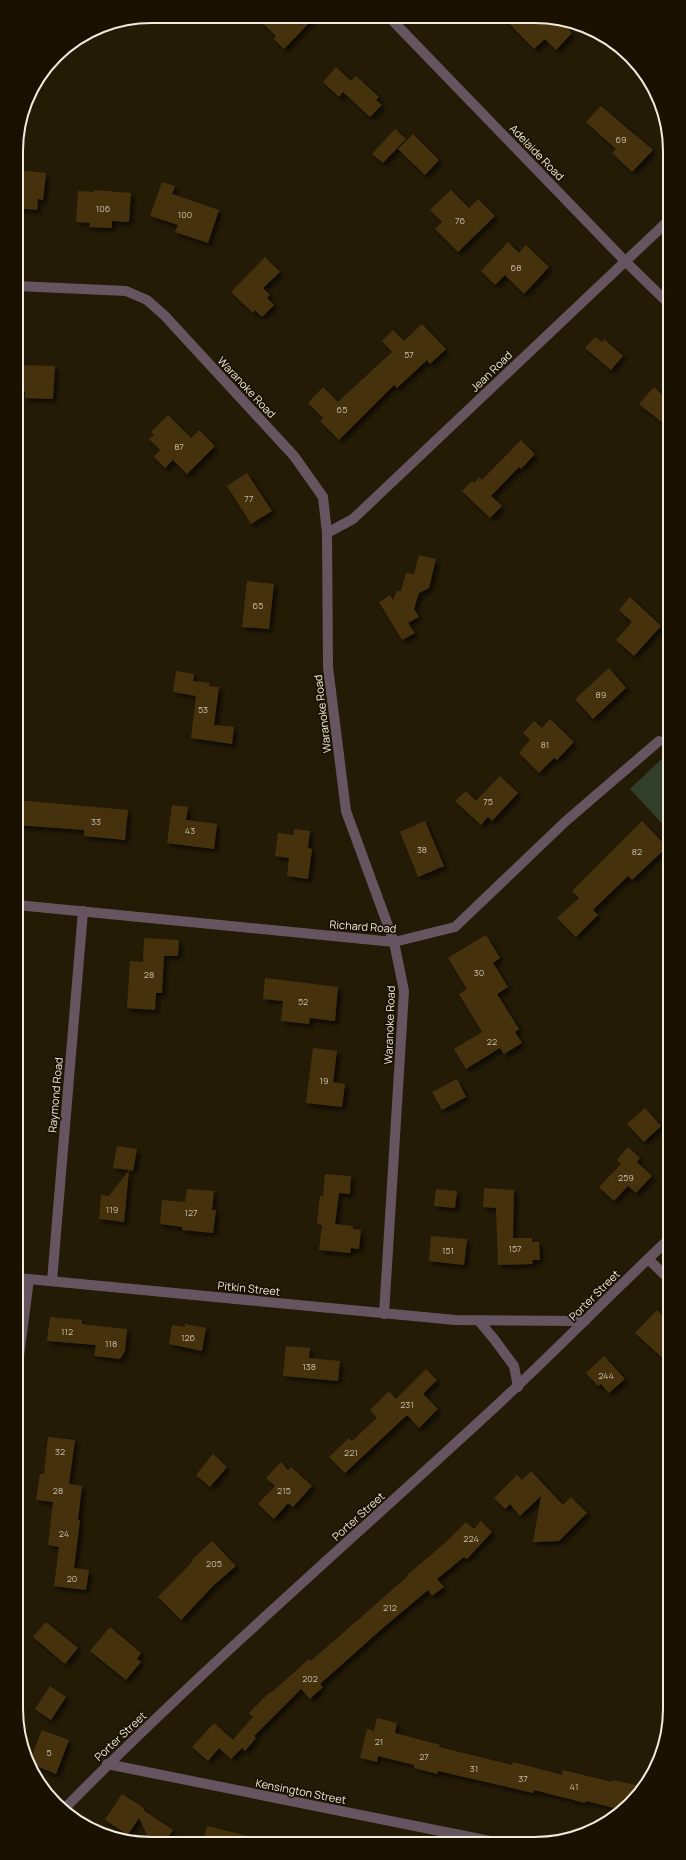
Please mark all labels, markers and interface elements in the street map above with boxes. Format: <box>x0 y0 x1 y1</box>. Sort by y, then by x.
street label: Adelaide Road <box>506 121 568 183</box>
house number: 69 <box>615 133 627 146</box>
house number: 106 <box>96 202 111 215</box>
house number: 100 <box>178 208 192 221</box>
house number: 76 <box>455 214 465 227</box>
house number: 68 <box>511 261 521 274</box>
street label: Jean Road <box>467 347 515 395</box>
house number: 57 <box>404 348 414 361</box>
street label: Waranoke Road <box>215 353 279 421</box>
house number: 65 <box>337 403 347 416</box>
house number: 87 <box>174 440 184 453</box>
house number: 77 <box>244 492 254 505</box>
house number: 65 <box>253 599 263 612</box>
street label: Waranoke Road <box>310 674 334 754</box>
house number: 89 <box>596 688 606 701</box>
house number: 53 <box>198 703 208 716</box>
house number: 81 <box>541 738 549 751</box>
house number: 75 <box>483 795 493 808</box>
house number: 33 <box>91 815 101 828</box>
house number: 43 <box>185 824 195 837</box>
house number: 38 <box>417 843 427 856</box>
house number: 82 <box>632 845 642 858</box>
street label: Richard Road <box>329 916 397 936</box>
house number: 30 <box>474 966 484 979</box>
house number: 28 <box>144 968 154 981</box>
street label: Waranoke Road <box>380 985 398 1065</box>
house number: 52 <box>298 995 308 1008</box>
house number: 22 <box>487 1035 497 1048</box>
street label: Raymond Road <box>44 1057 66 1133</box>
house number: 19 <box>319 1074 329 1087</box>
house number: 259 <box>618 1171 634 1184</box>
house number: 119 <box>106 1203 118 1216</box>
house number: 127 <box>184 1206 198 1219</box>
house number: 157 <box>508 1242 522 1255</box>
house number: 151 <box>442 1244 454 1257</box>
street label: Porter Street <box>565 1266 623 1324</box>
street label: Pitkin Street <box>217 1277 281 1299</box>
house number: 112 <box>61 1325 73 1338</box>
house number: 126 <box>181 1331 196 1344</box>
house number: 118 <box>105 1337 117 1350</box>
house number: 138 <box>302 1360 316 1373</box>
house number: 244 <box>598 1369 614 1382</box>
house number: 231 <box>400 1398 414 1411</box>
house number: 32 <box>55 1445 65 1458</box>
house number: 221 <box>344 1446 358 1459</box>
house number: 28 <box>53 1484 63 1497</box>
house number: 215 <box>277 1484 291 1497</box>
street label: Porter Street <box>328 1488 388 1544</box>
house number: 24 <box>59 1527 69 1540</box>
house number: 224 <box>463 1532 479 1545</box>
house number: 205 <box>206 1557 222 1570</box>
house number: 20 <box>67 1572 77 1585</box>
house number: 212 <box>383 1601 397 1614</box>
house number: 202 <box>302 1672 318 1685</box>
street label: Porter Street <box>91 1708 149 1764</box>
house number: 21 <box>375 1735 383 1748</box>
house number: 5 <box>46 1746 52 1759</box>
house number: 27 <box>419 1750 429 1763</box>
house number: 31 <box>470 1762 478 1775</box>
house number: 37 <box>518 1772 528 1785</box>
street label: Kensington Street <box>254 1775 348 1807</box>
house number: 41 <box>570 1780 578 1793</box>

